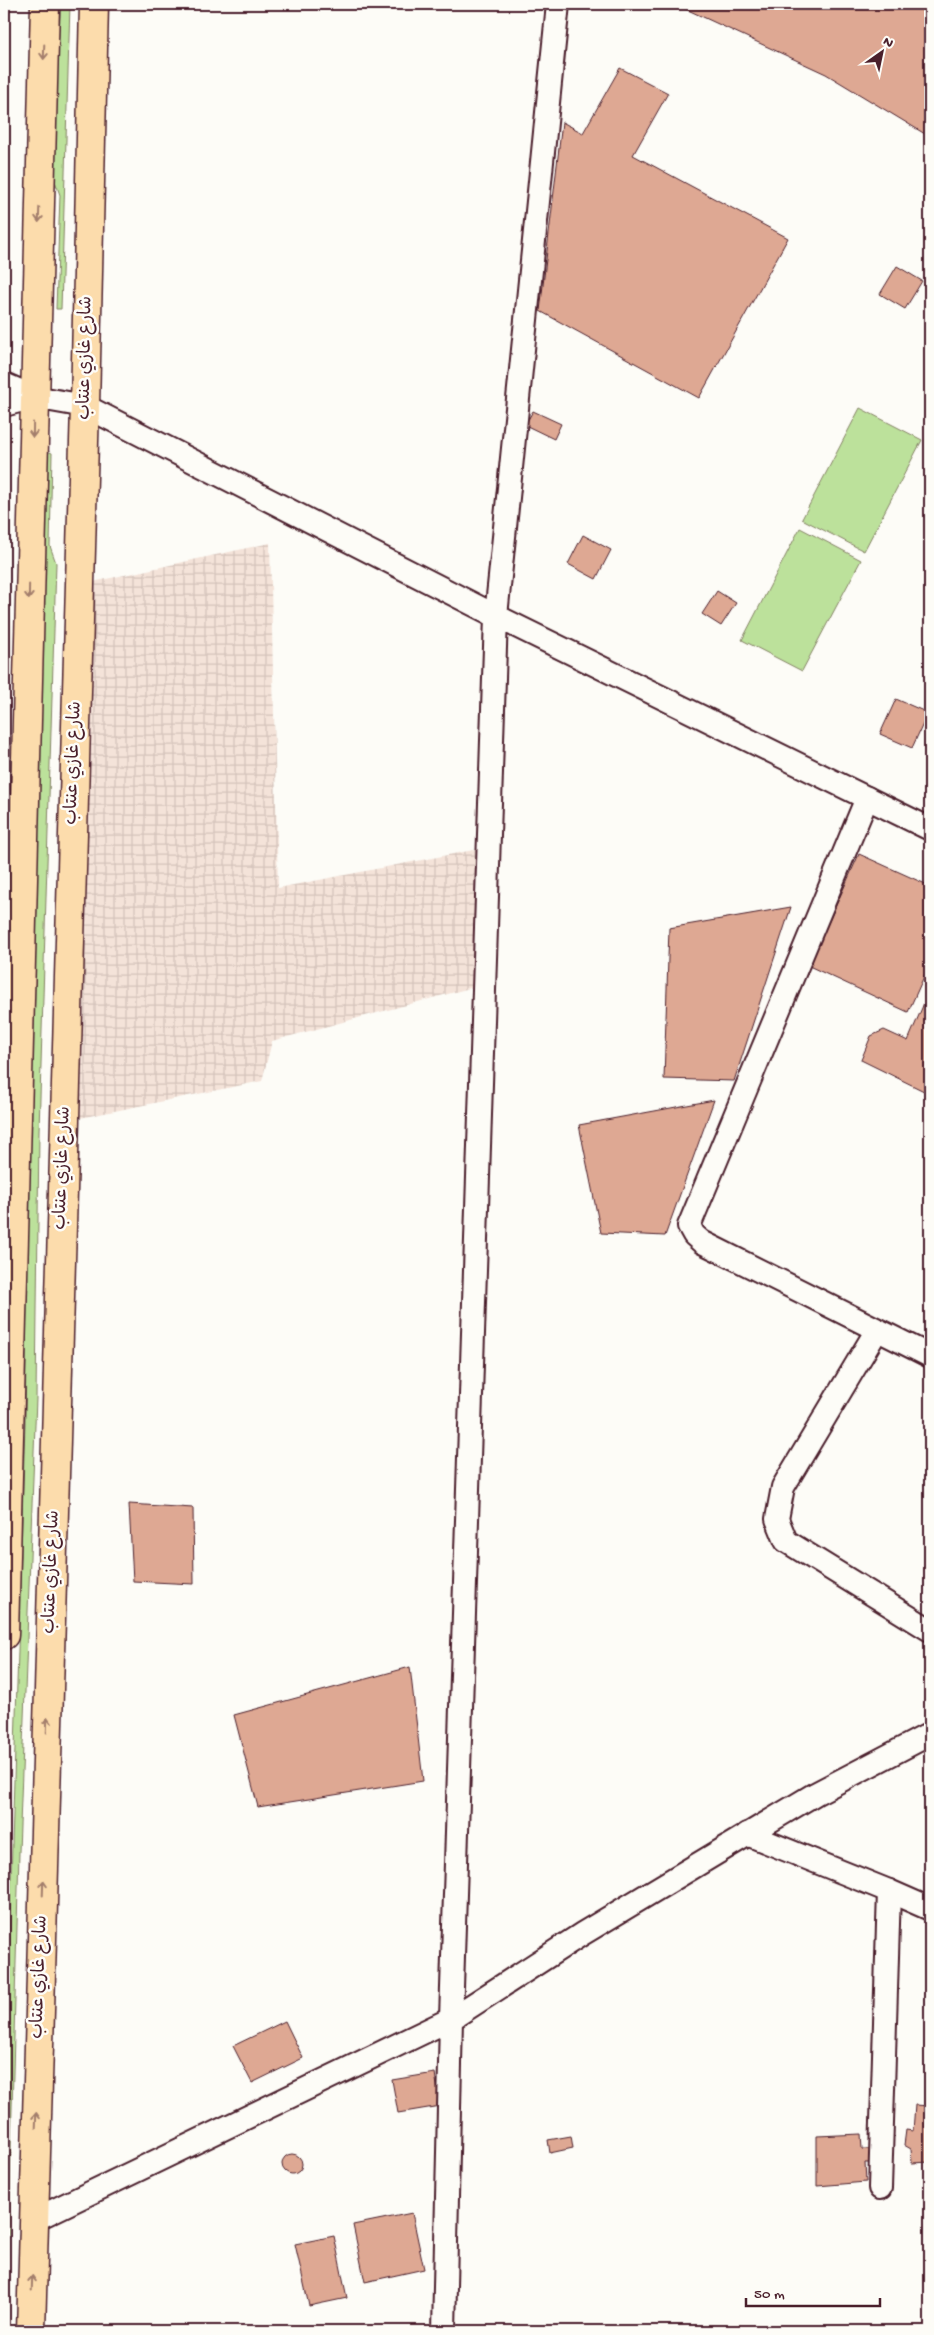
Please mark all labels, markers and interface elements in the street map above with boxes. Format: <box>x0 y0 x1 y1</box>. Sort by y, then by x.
north arrow <box>856 28 906 78</box>
text: N <box>879 34 896 53</box>
one-way arrow <box>39 44 48 60</box>
one-way arrow <box>34 206 44 223</box>
street label: شارع غازي عنتاب <box>74 296 98 420</box>
one-way arrow <box>28 422 38 438</box>
one-way arrow <box>24 584 34 600</box>
street label: شارع غازي عنتاب <box>61 701 87 825</box>
street label: شارع غازي عنتاب <box>50 1106 76 1230</box>
street label: شارع غازي عنتاب <box>39 1510 65 1634</box>
one-way arrow <box>43 1717 52 1733</box>
one-way arrow <box>38 1880 48 1896</box>
street label: شارع غازي عنتاب <box>27 1915 53 2039</box>
one-way arrow <box>32 2112 41 2128</box>
one-way arrow <box>27 2275 37 2291</box>
scale bar <box>746 2275 880 2307</box>
text: 50 m <box>754 2286 785 2304</box>

